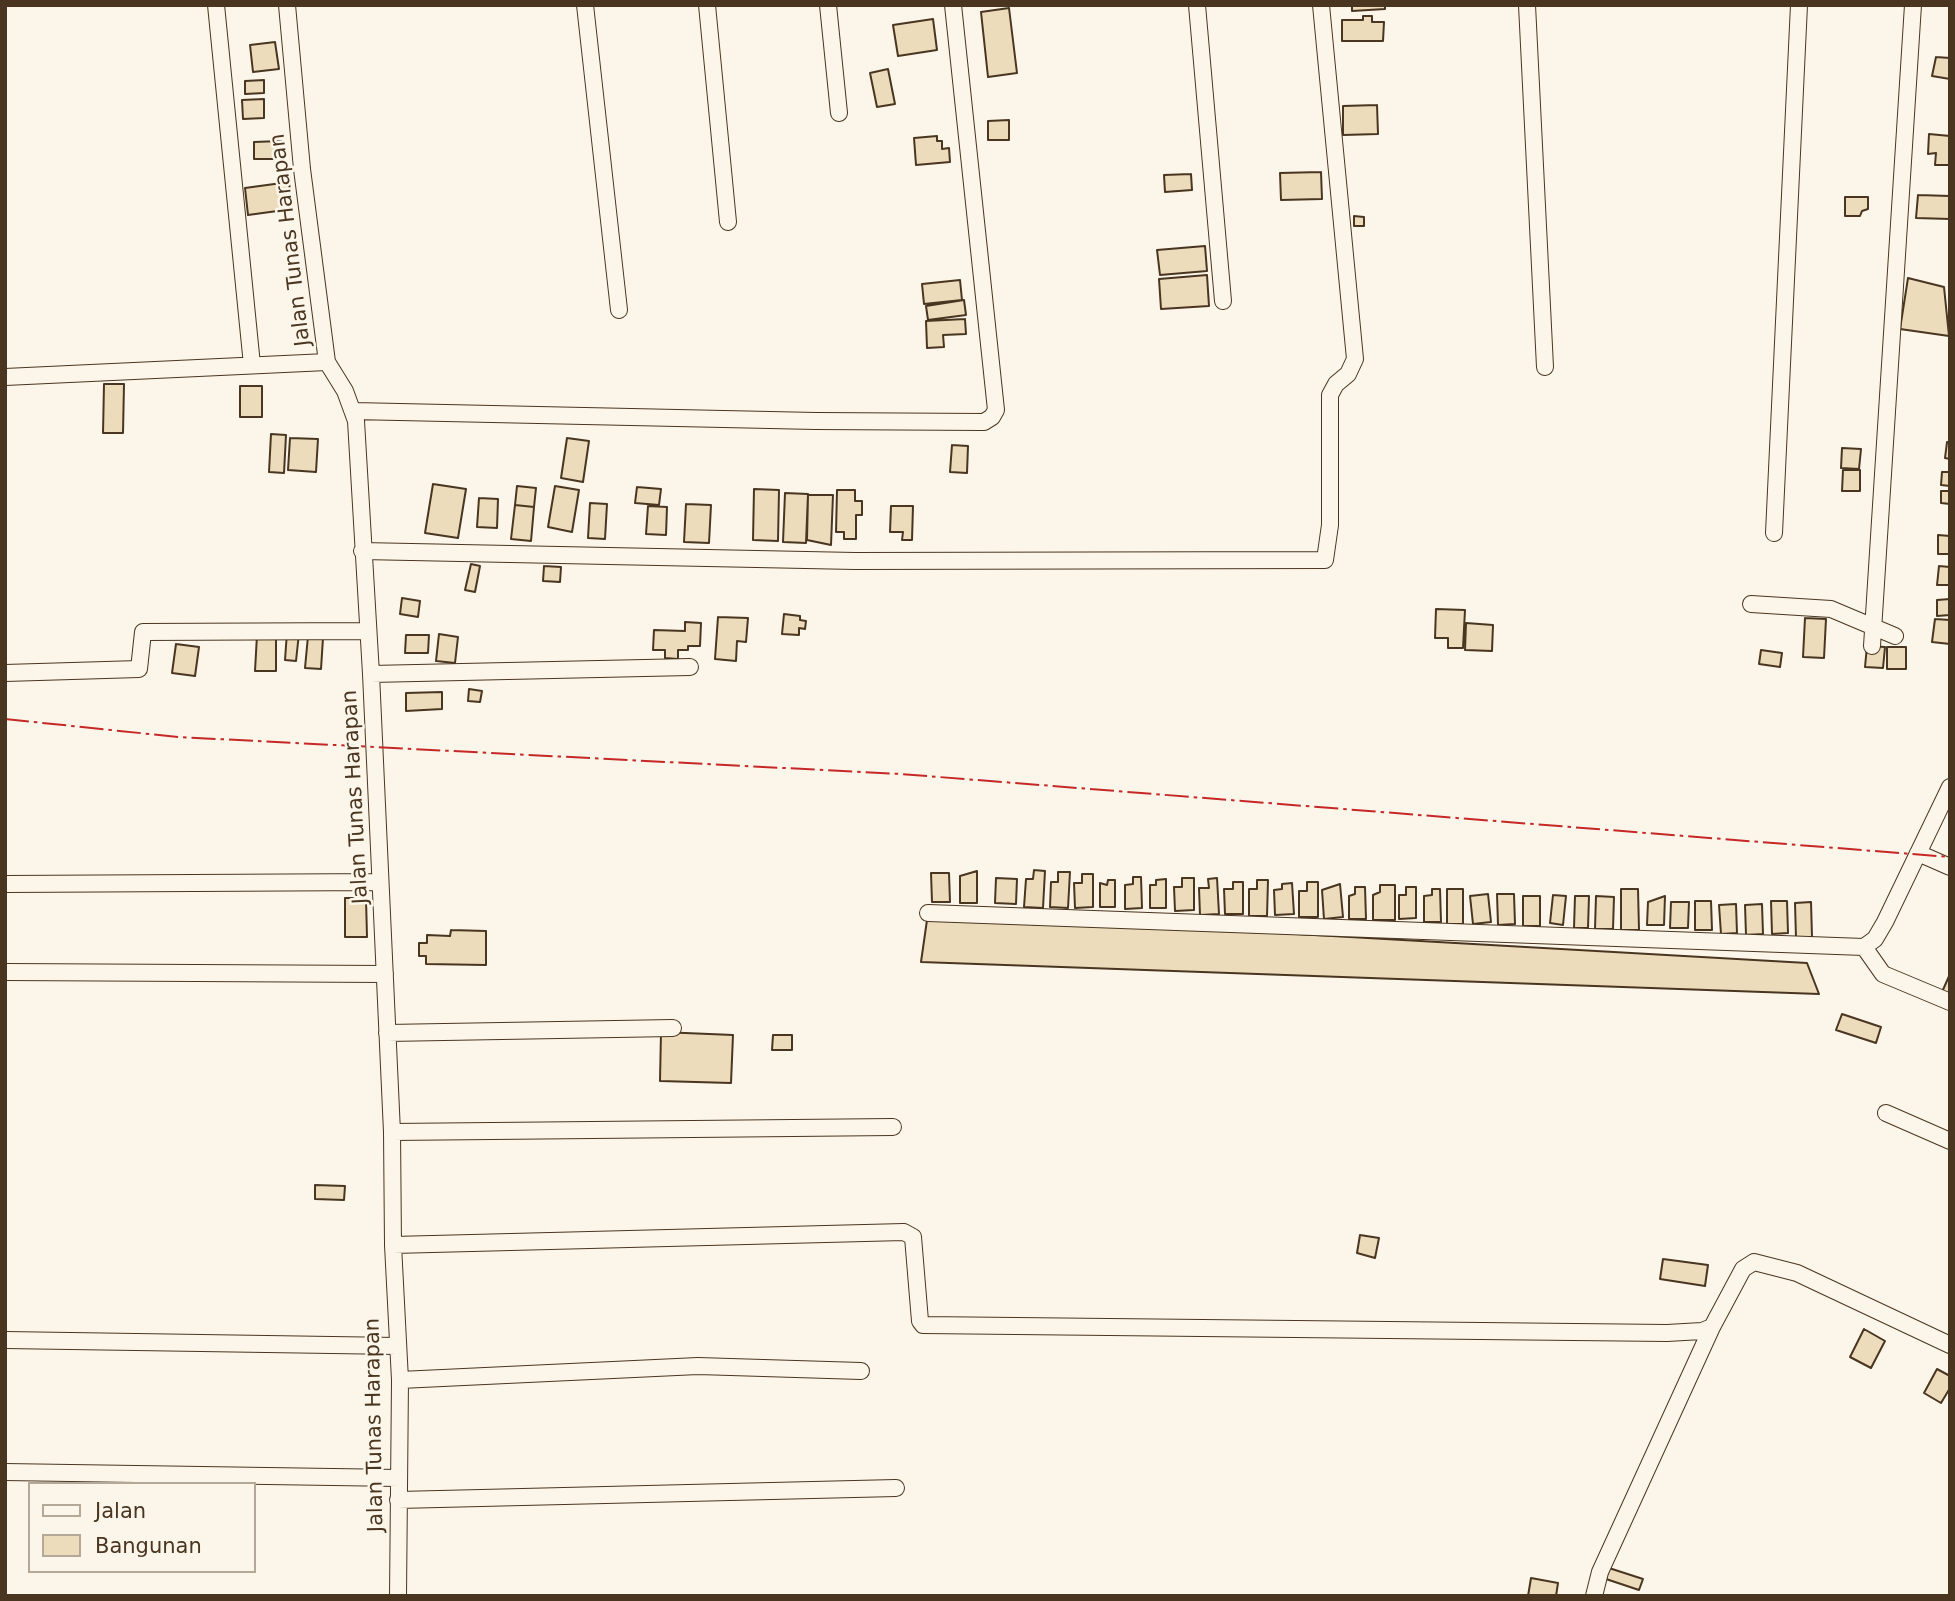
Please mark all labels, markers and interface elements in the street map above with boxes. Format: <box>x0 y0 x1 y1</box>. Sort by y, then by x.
street label: Jalan Tunas Harapan <box>265 132 317 348</box>
street label: Jalan Tunas Harapan <box>338 689 374 905</box>
street label: Jalan Tunas Harapan <box>361 1318 389 1532</box>
legend <box>28 1482 256 1573</box>
text: Jalan <box>95 1499 146 1523</box>
text: Bangunan <box>95 1534 202 1558</box>

